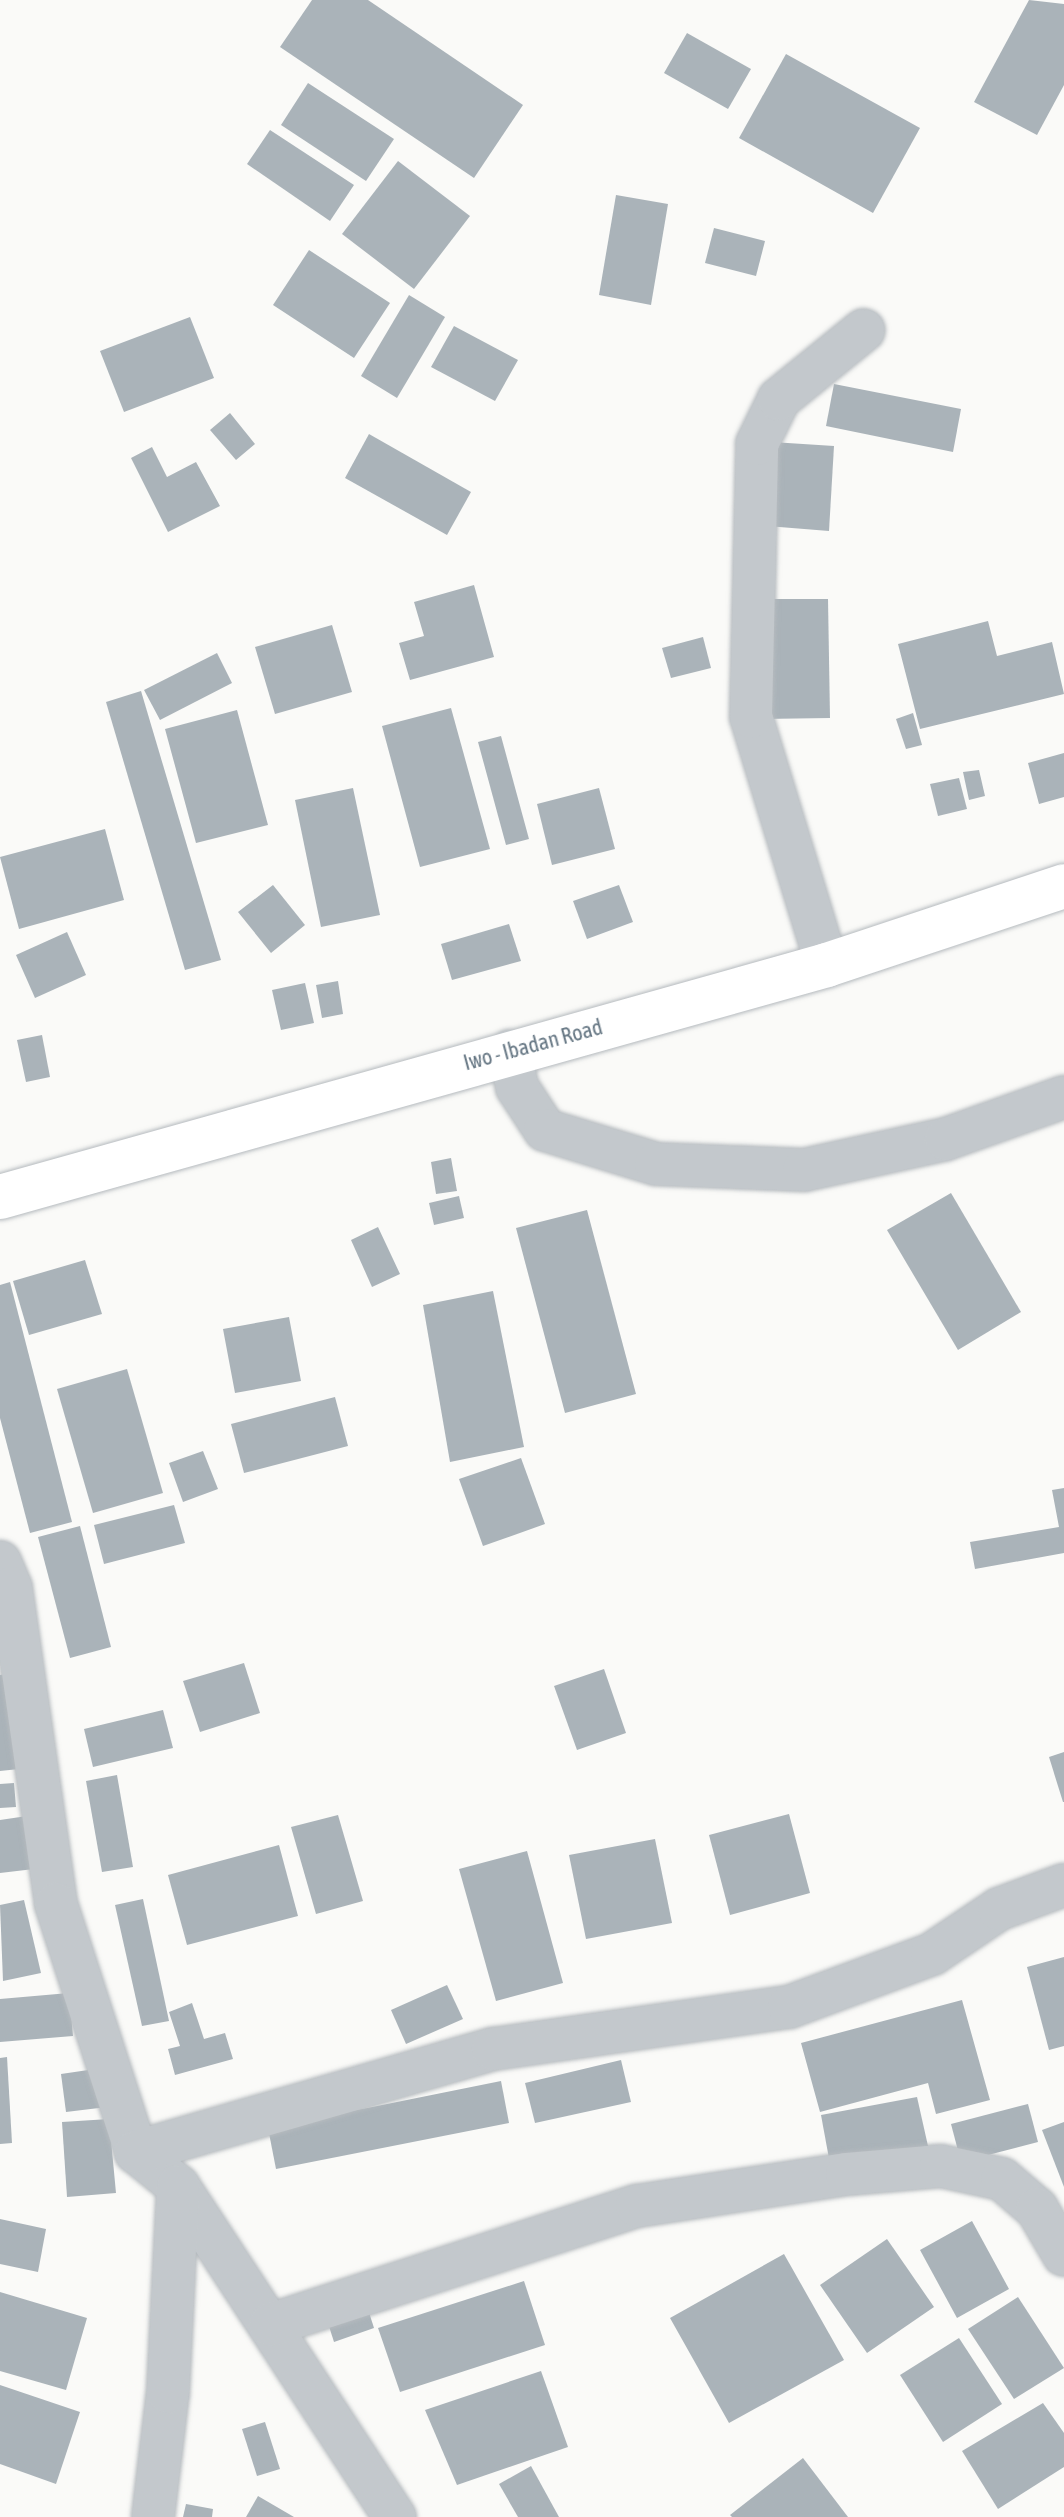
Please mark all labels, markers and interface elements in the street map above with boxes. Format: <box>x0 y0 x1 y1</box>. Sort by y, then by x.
street label: Iwo - Ibadan Road <box>461 1014 605 1076</box>

